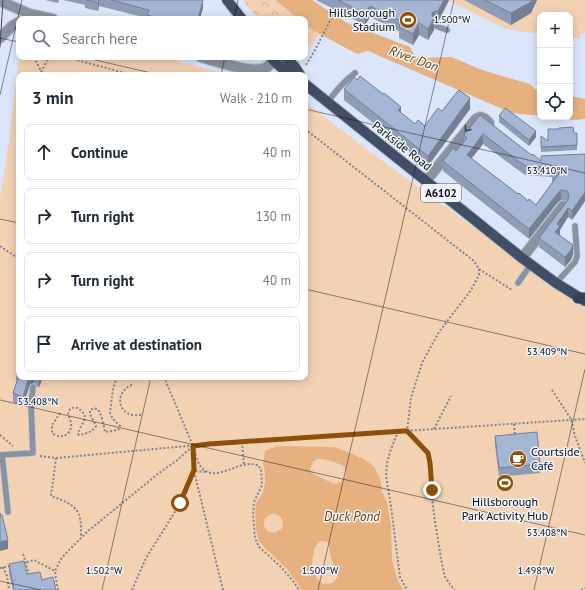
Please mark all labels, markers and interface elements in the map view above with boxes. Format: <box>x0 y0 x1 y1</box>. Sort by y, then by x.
place label: Hillsborough Stadium <box>329 5 395 34</box>
sports icon: Hillsborough Stadium <box>398 10 418 30</box>
map controls <box>537 12 573 120</box>
button: + <box>537 12 573 48</box>
text: 1.500°W <box>434 13 471 26</box>
search box <box>16 16 308 60</box>
icon: search <box>30 27 52 49</box>
text: Search here <box>62 29 138 48</box>
water label: River Don <box>387 42 441 75</box>
button: − <box>537 48 573 84</box>
button: locate <box>537 84 573 120</box>
text: 3 min <box>32 87 73 109</box>
text: Walk · 210 m <box>220 90 292 107</box>
street label: Parkside Road <box>370 118 435 174</box>
one-way arrow <box>465 125 472 132</box>
icon: ahead <box>33 141 55 163</box>
text: Continue <box>71 143 128 162</box>
text: 40 m <box>263 144 291 161</box>
text: 53.410°N <box>527 164 567 177</box>
road number: A6102 <box>421 184 461 202</box>
icon: right <box>33 205 55 227</box>
text: Turn right <box>71 207 134 226</box>
text: 130 m <box>256 208 291 225</box>
icon: right <box>33 269 55 291</box>
text: Turn right <box>71 271 134 290</box>
text: 40 m <box>263 272 291 289</box>
icon: arrive <box>33 333 55 355</box>
text: Arrive at destination <box>71 335 202 354</box>
text: 53.409°N <box>527 345 567 358</box>
text: 53.408°N <box>18 395 58 408</box>
place label: Courtside Café <box>531 444 580 473</box>
cafe icon: Courtside Café <box>508 449 528 469</box>
sports icon: Hillsborough Park Activity Hub <box>495 473 515 493</box>
route end <box>423 481 441 499</box>
route start <box>171 494 189 512</box>
place label: Hillsborough Park Activity Hub <box>462 494 548 523</box>
water label: Duck Pond <box>324 508 380 525</box>
text: 53.408°N <box>527 526 567 539</box>
text: 1.502°W <box>86 564 123 577</box>
text: 1.500°W <box>302 564 339 577</box>
text: 1.498°W <box>518 564 555 577</box>

